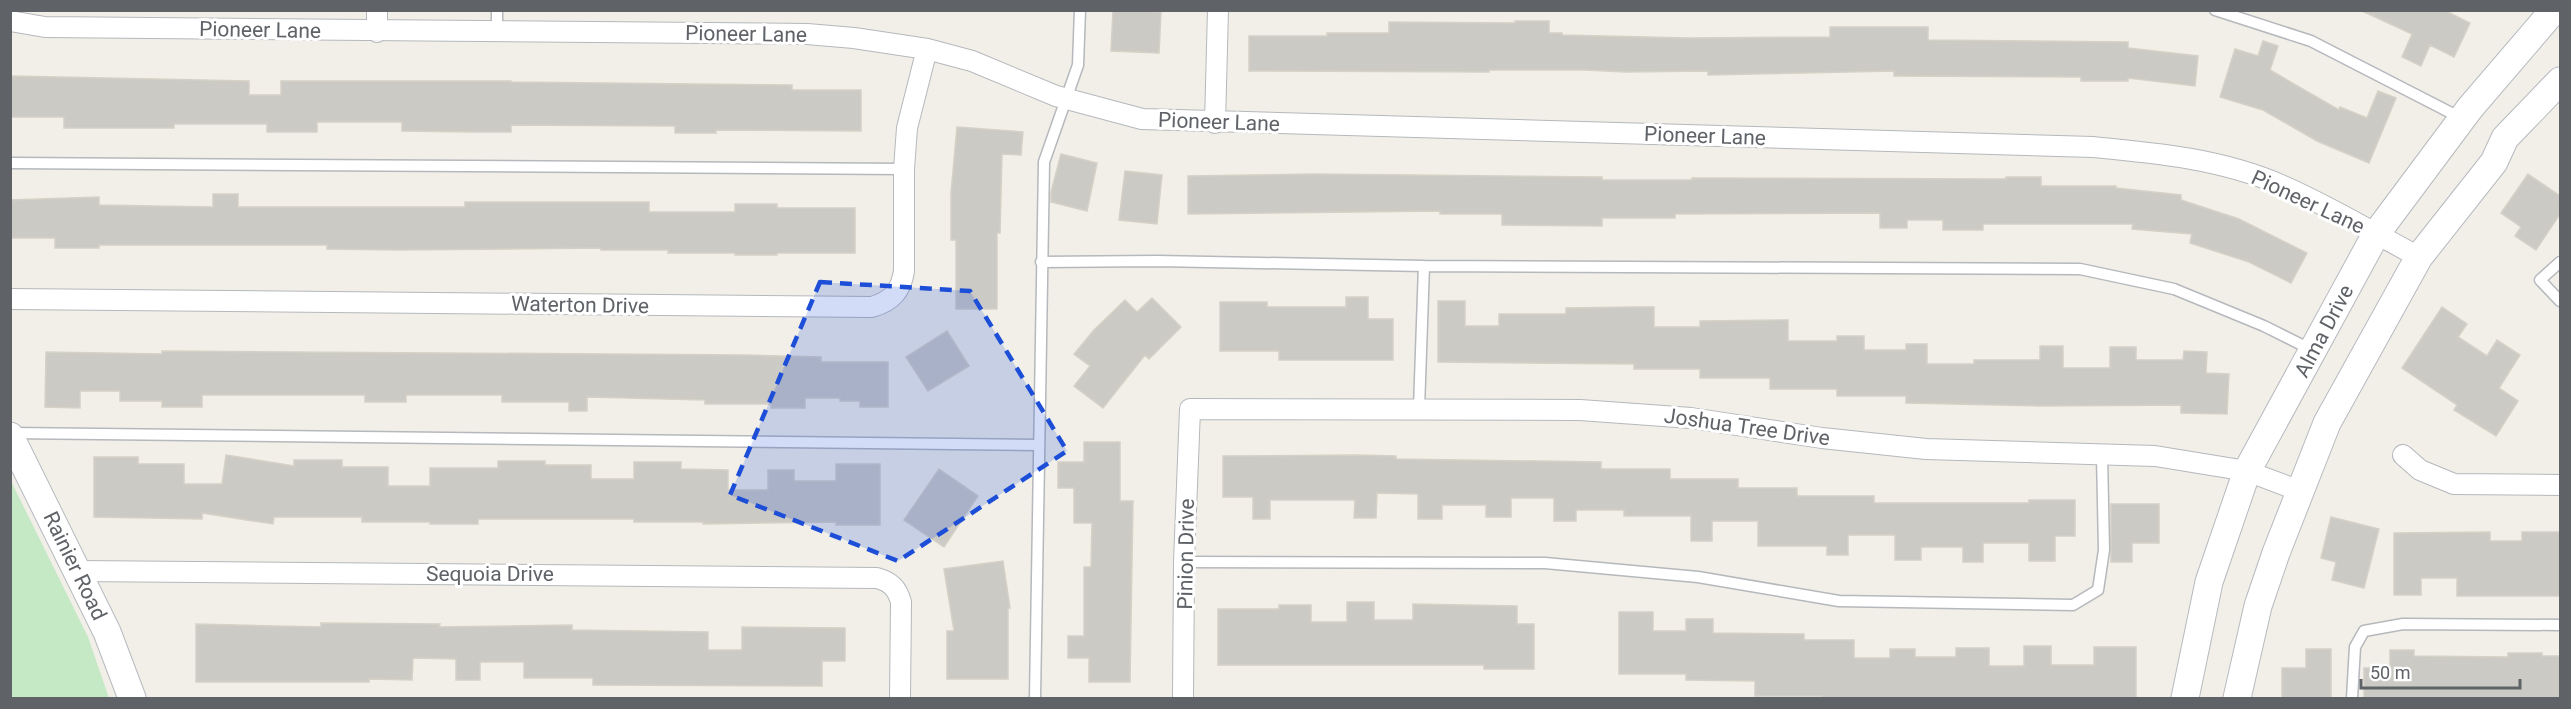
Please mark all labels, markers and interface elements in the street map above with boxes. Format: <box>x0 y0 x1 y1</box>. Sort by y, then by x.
street label: Pioneer Lane <box>199 17 321 43</box>
street label: Pioneer Lane <box>685 21 807 47</box>
street label: Pioneer Lane <box>1158 108 1280 136</box>
street label: Pioneer Lane <box>1644 122 1766 150</box>
street label: Pioneer Lane <box>2248 165 2368 239</box>
street label: Alma Drive <box>2290 281 2358 381</box>
street label: Waterton Drive <box>511 292 649 318</box>
street label: Joshua Tree Drive <box>1663 403 1831 451</box>
street label: Pinion Drive <box>1173 498 1199 610</box>
street label: Rainier Road <box>38 508 112 624</box>
street label: Sequoia Drive <box>426 562 554 586</box>
scale bar <box>2361 652 2520 690</box>
text: 50 m <box>2370 662 2410 683</box>

